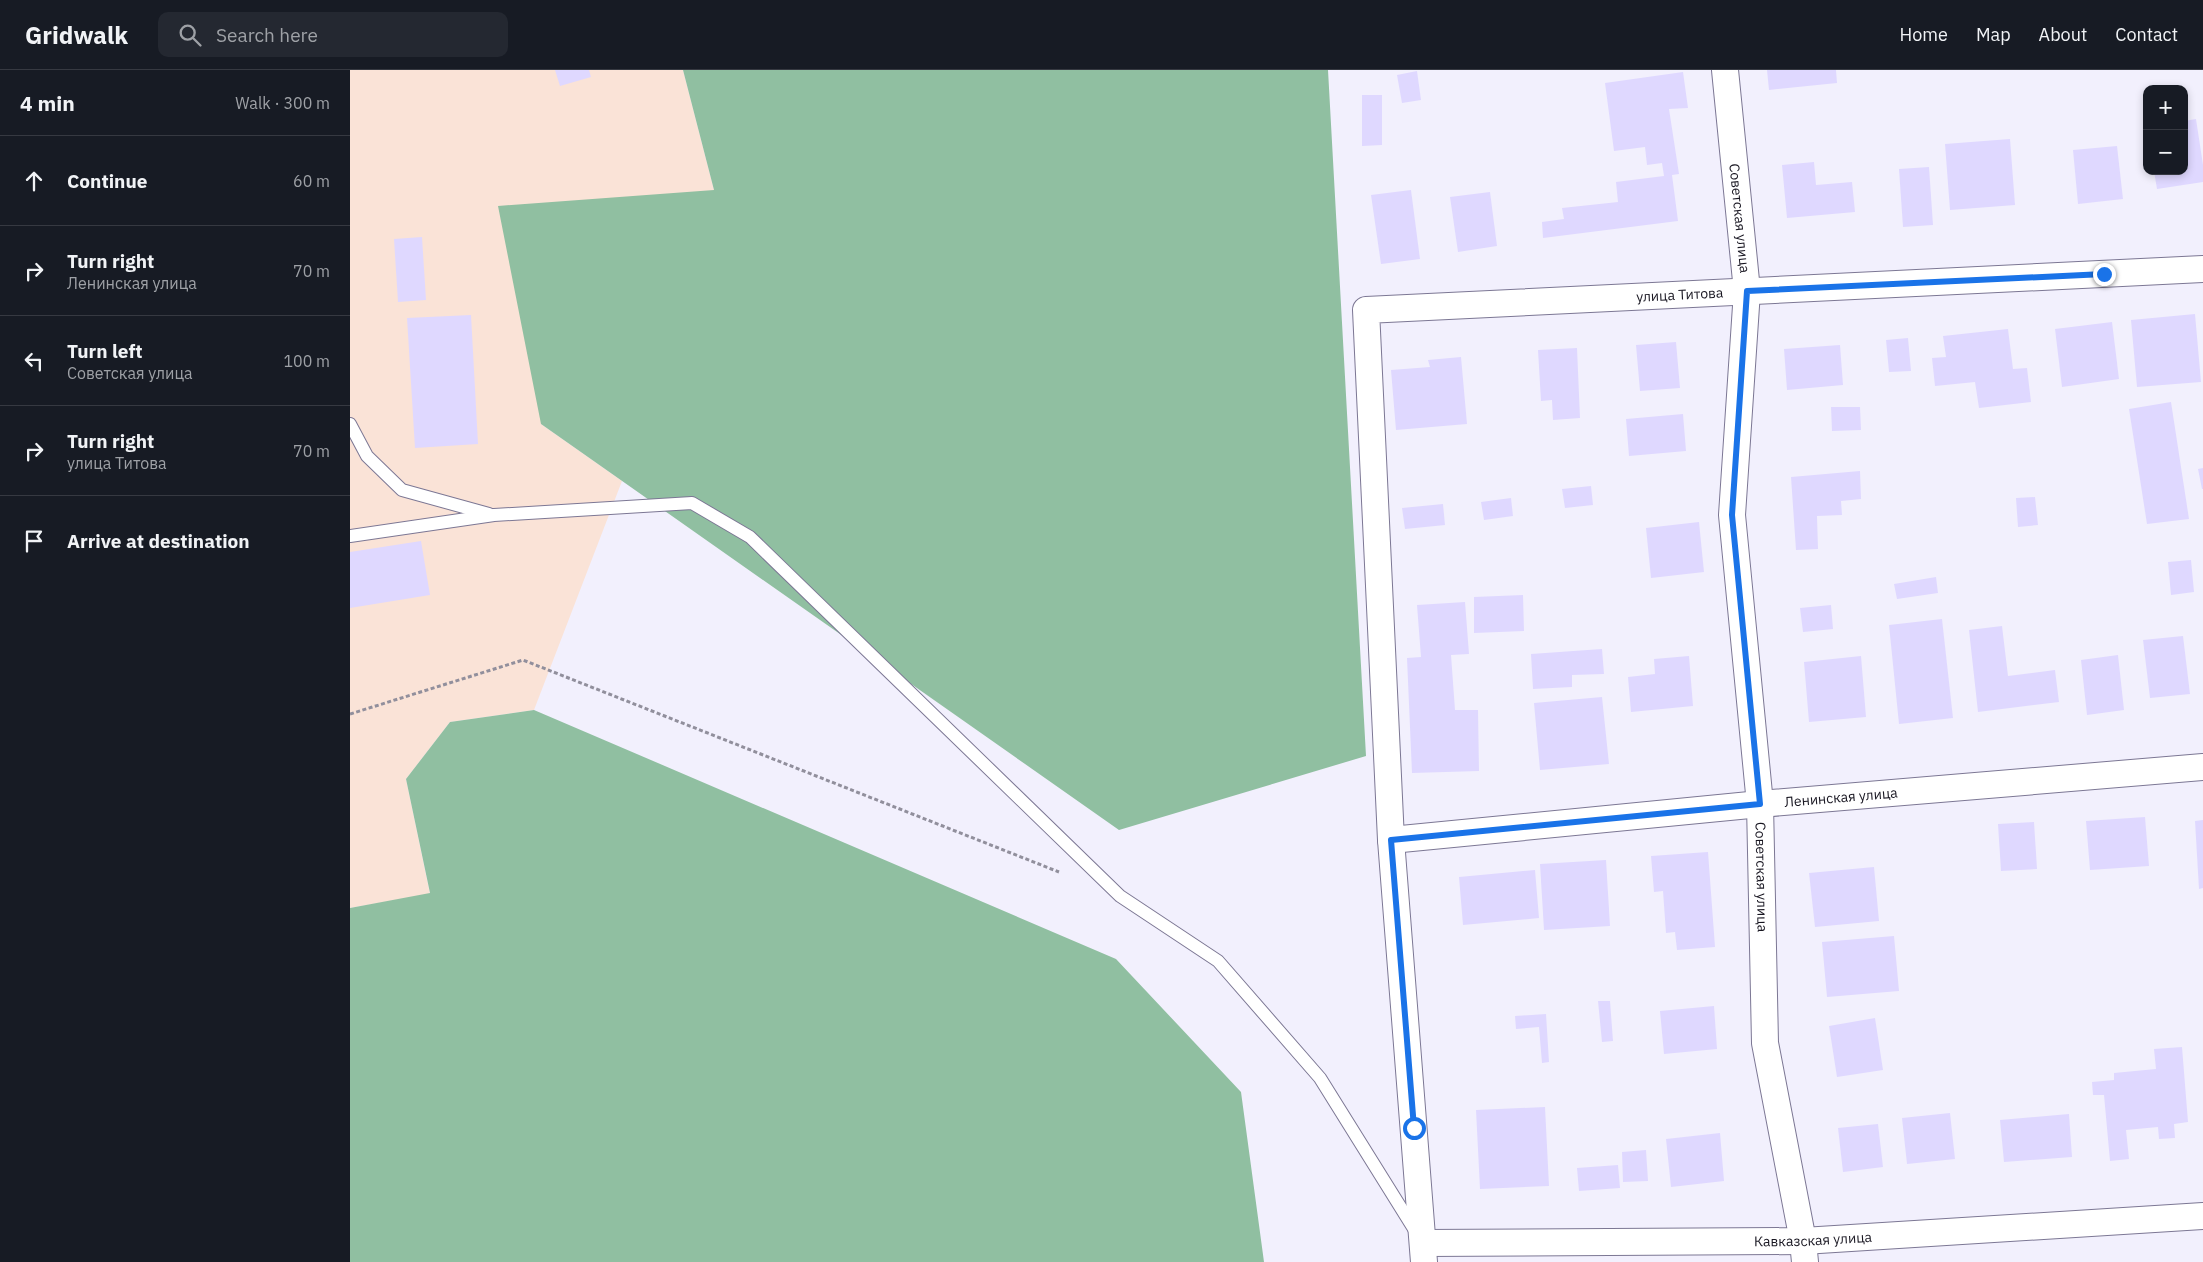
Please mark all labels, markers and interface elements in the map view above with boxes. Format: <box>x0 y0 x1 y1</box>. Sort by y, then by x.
search box <box>158 12 508 57</box>
text: Gridwalk <box>25 19 128 51</box>
icon: search <box>176 21 204 49</box>
text: Search here <box>216 23 318 47</box>
text: Home <box>1900 23 1948 46</box>
text: Map <box>1976 23 2011 46</box>
text: About <box>2039 23 2087 46</box>
text: Contact <box>2115 23 2178 46</box>
map controls <box>2143 85 2188 175</box>
button: + <box>2143 85 2188 130</box>
text: 4 min <box>20 89 75 117</box>
text: Walk · 300 m <box>235 93 330 113</box>
button: − <box>2143 130 2188 175</box>
street label: Советская улица <box>1725 163 1754 274</box>
icon: ahead <box>20 167 48 195</box>
text: Continue <box>67 169 147 193</box>
text: 60 m <box>293 171 330 191</box>
text: Turn right <box>67 249 154 273</box>
icon: right <box>20 257 48 285</box>
text: 70 m <box>293 261 330 281</box>
route end <box>2093 263 2116 286</box>
text: Ленинская улица <box>67 273 197 293</box>
street label: улица Титова <box>1636 283 1724 306</box>
text: Turn left <box>67 339 143 363</box>
icon: left <box>20 347 48 375</box>
text: 100 m <box>283 351 330 371</box>
text: Советская улица <box>67 363 193 383</box>
text: Turn right <box>67 429 154 453</box>
icon: right <box>20 437 48 465</box>
text: 70 m <box>293 441 330 461</box>
text: улица Титова <box>67 453 167 473</box>
icon: arrive <box>20 527 48 555</box>
text: Arrive at destination <box>67 529 250 553</box>
street label: Ленинская улица <box>1784 783 1899 811</box>
street label: Советская улица <box>1751 822 1772 933</box>
route start <box>1403 1117 1426 1140</box>
street label: Кавказская улица <box>1754 1228 1873 1250</box>

